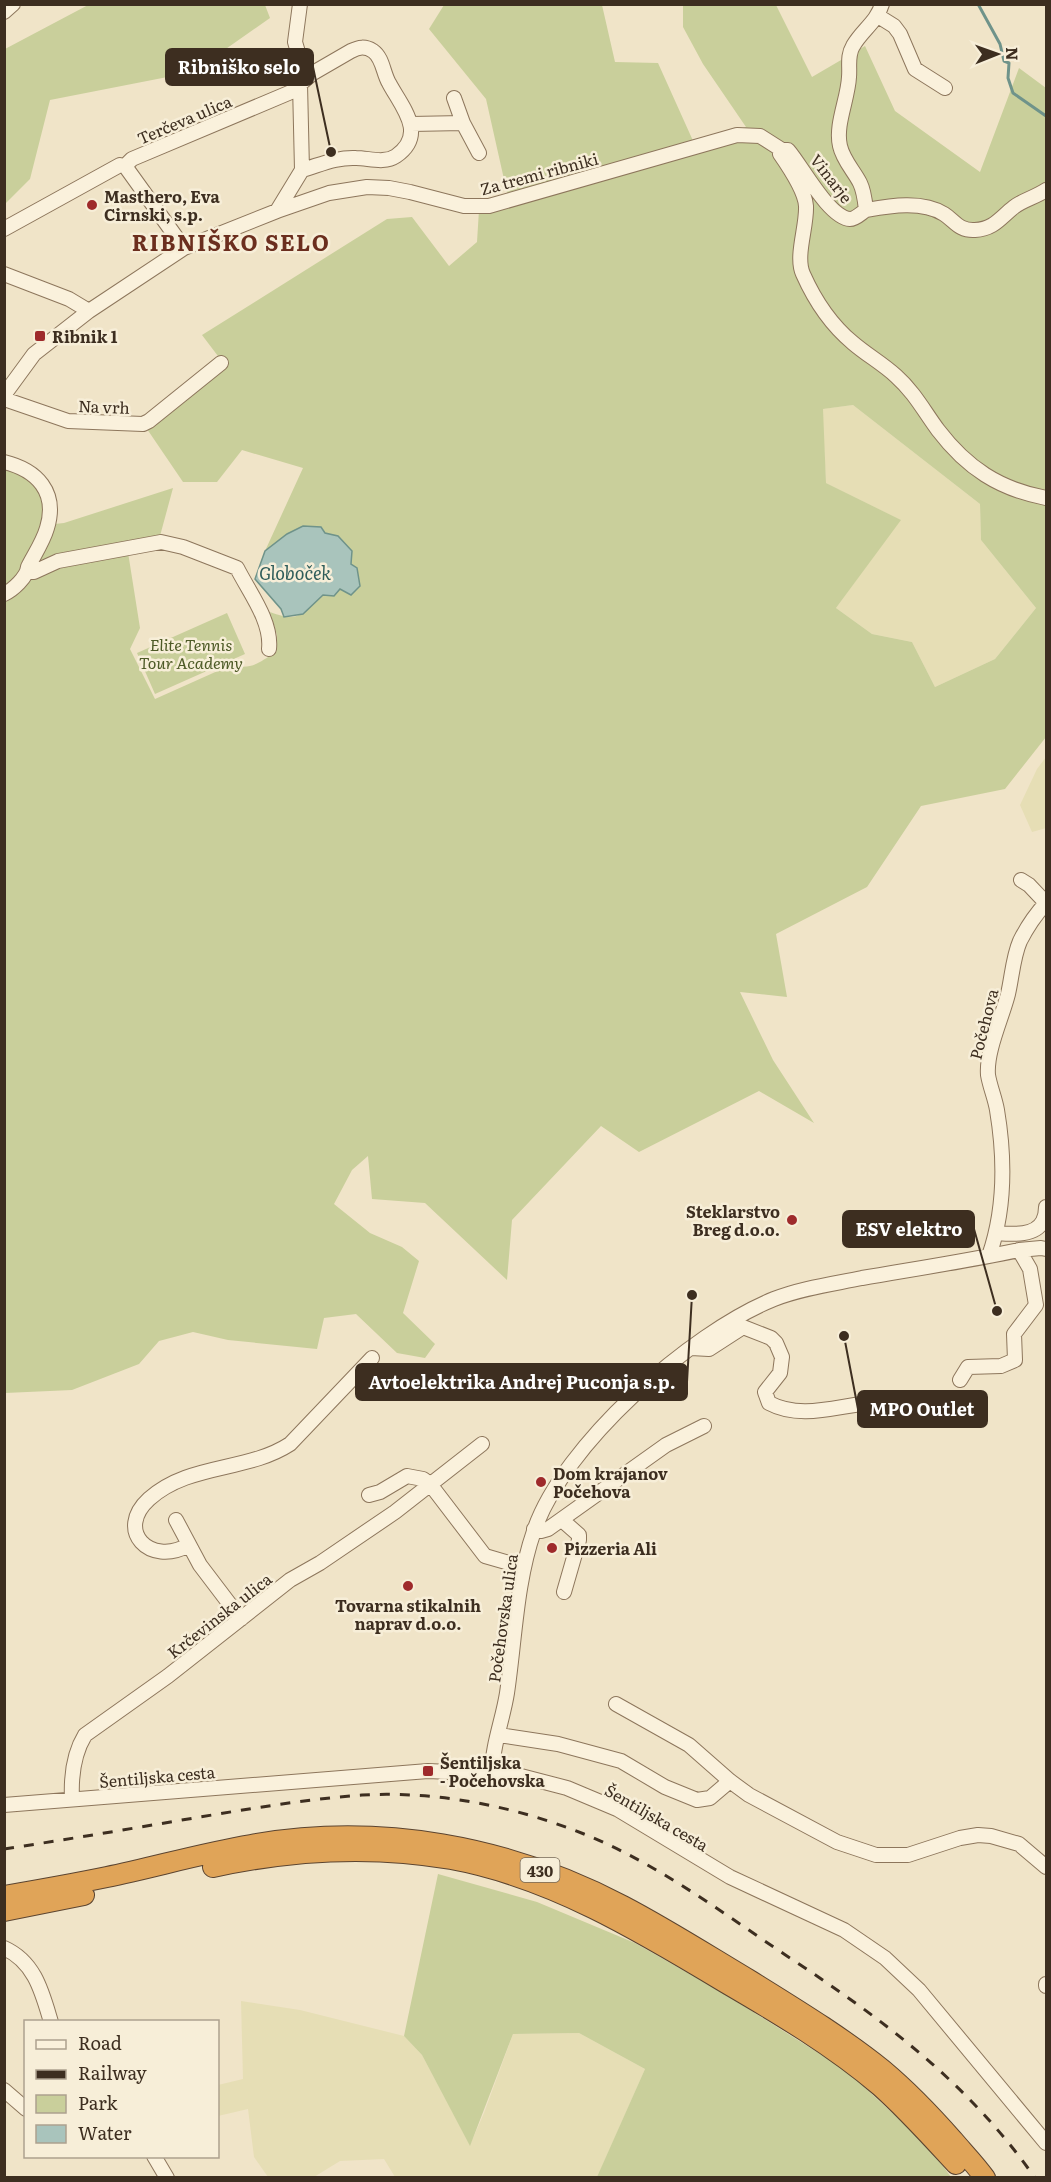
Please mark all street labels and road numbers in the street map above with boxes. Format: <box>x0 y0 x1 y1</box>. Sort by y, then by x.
street label: Terčeva ulica <box>133 88 235 150</box>
street label: Za tremi ribniki <box>477 146 601 200</box>
street label: Vinarje <box>805 148 859 208</box>
street label: Na vrh <box>78 393 131 419</box>
street label: Počehova <box>963 986 1003 1062</box>
street label: Počehovska ulica <box>481 1552 523 1684</box>
street label: Krčevinska ulica <box>162 1566 277 1664</box>
street label: Šentiljska cesta <box>98 1759 216 1793</box>
street label: Šentiljska cesta <box>601 1778 714 1857</box>
road number: 430 <box>520 1858 560 1882</box>

